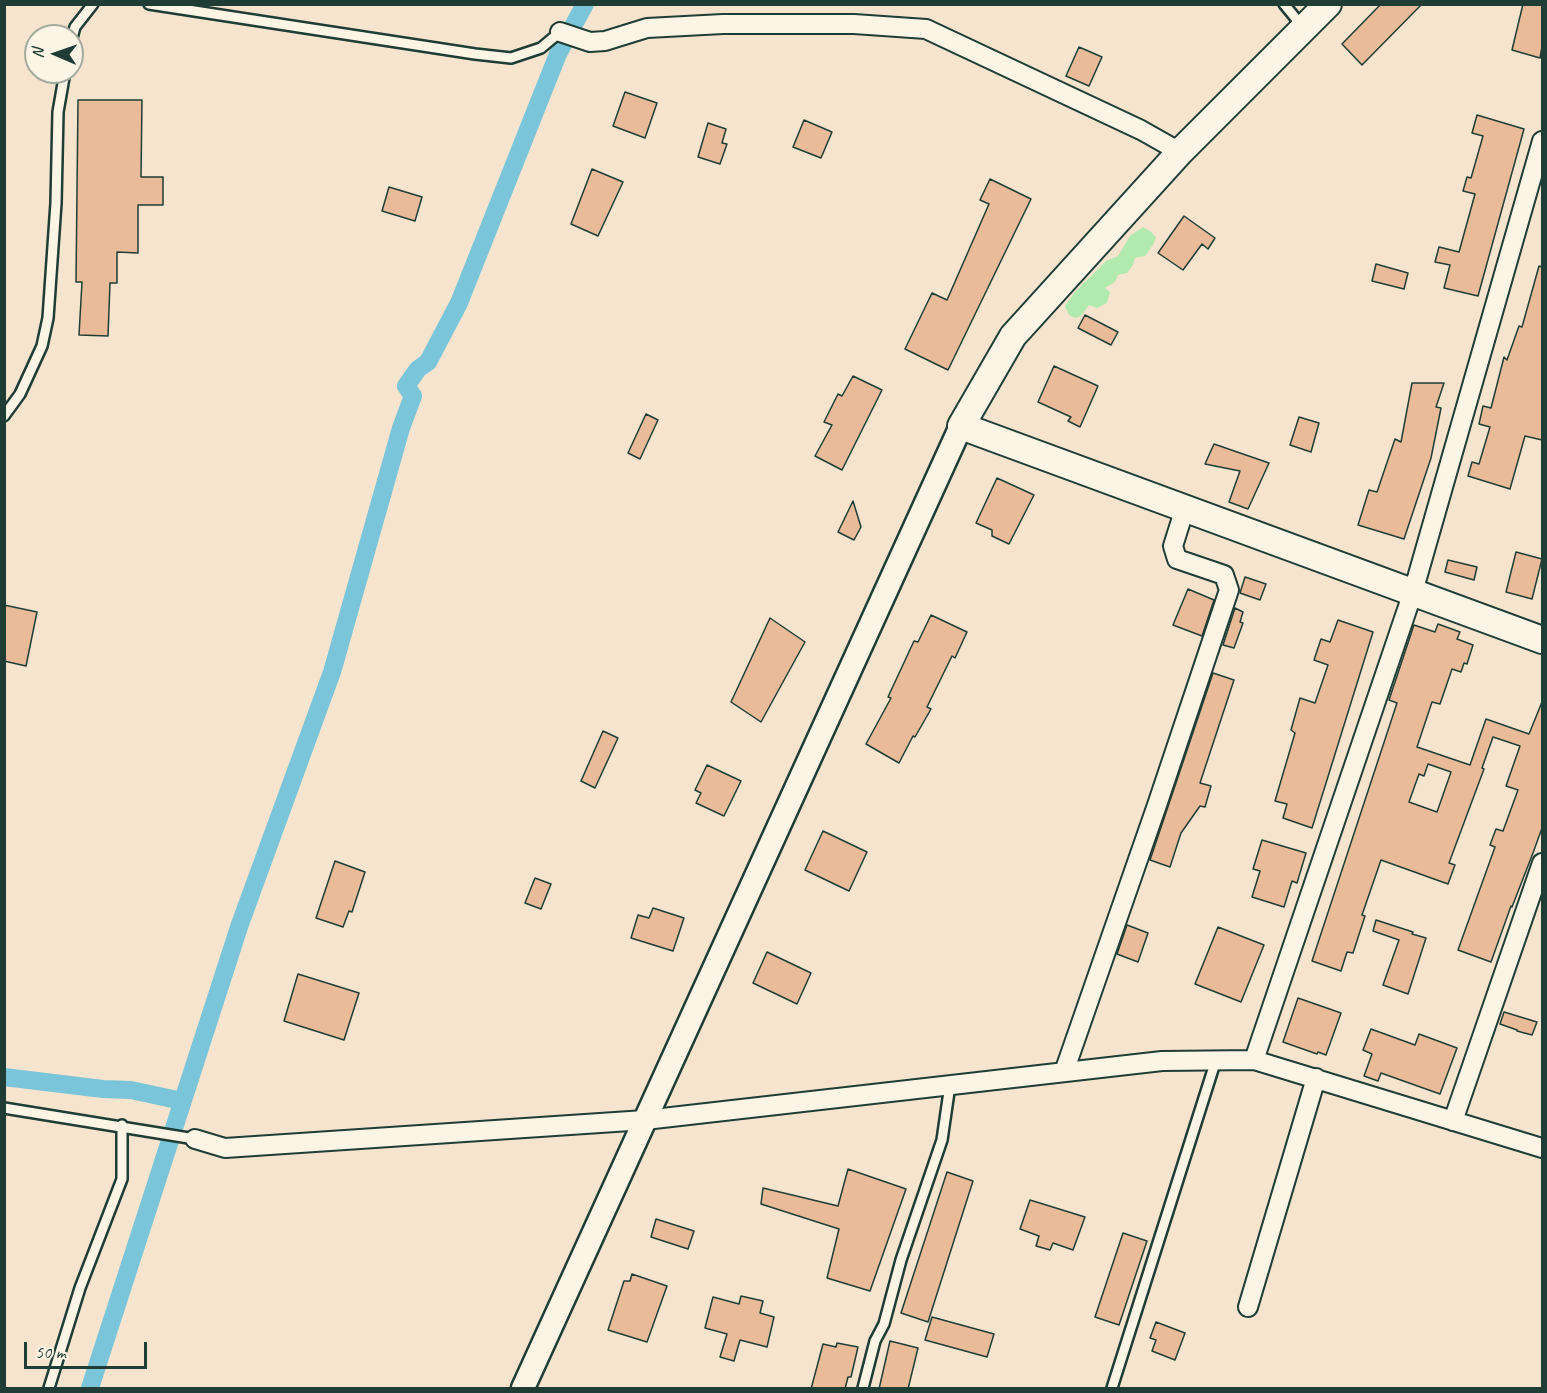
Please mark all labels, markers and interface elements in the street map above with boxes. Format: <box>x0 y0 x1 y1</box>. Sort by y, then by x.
north arrow <box>24 24 84 84</box>
text: N <box>28 48 48 59</box>
scale bar <box>27 1330 150 1368</box>
text: 50 m <box>35 1341 66 1363</box>

